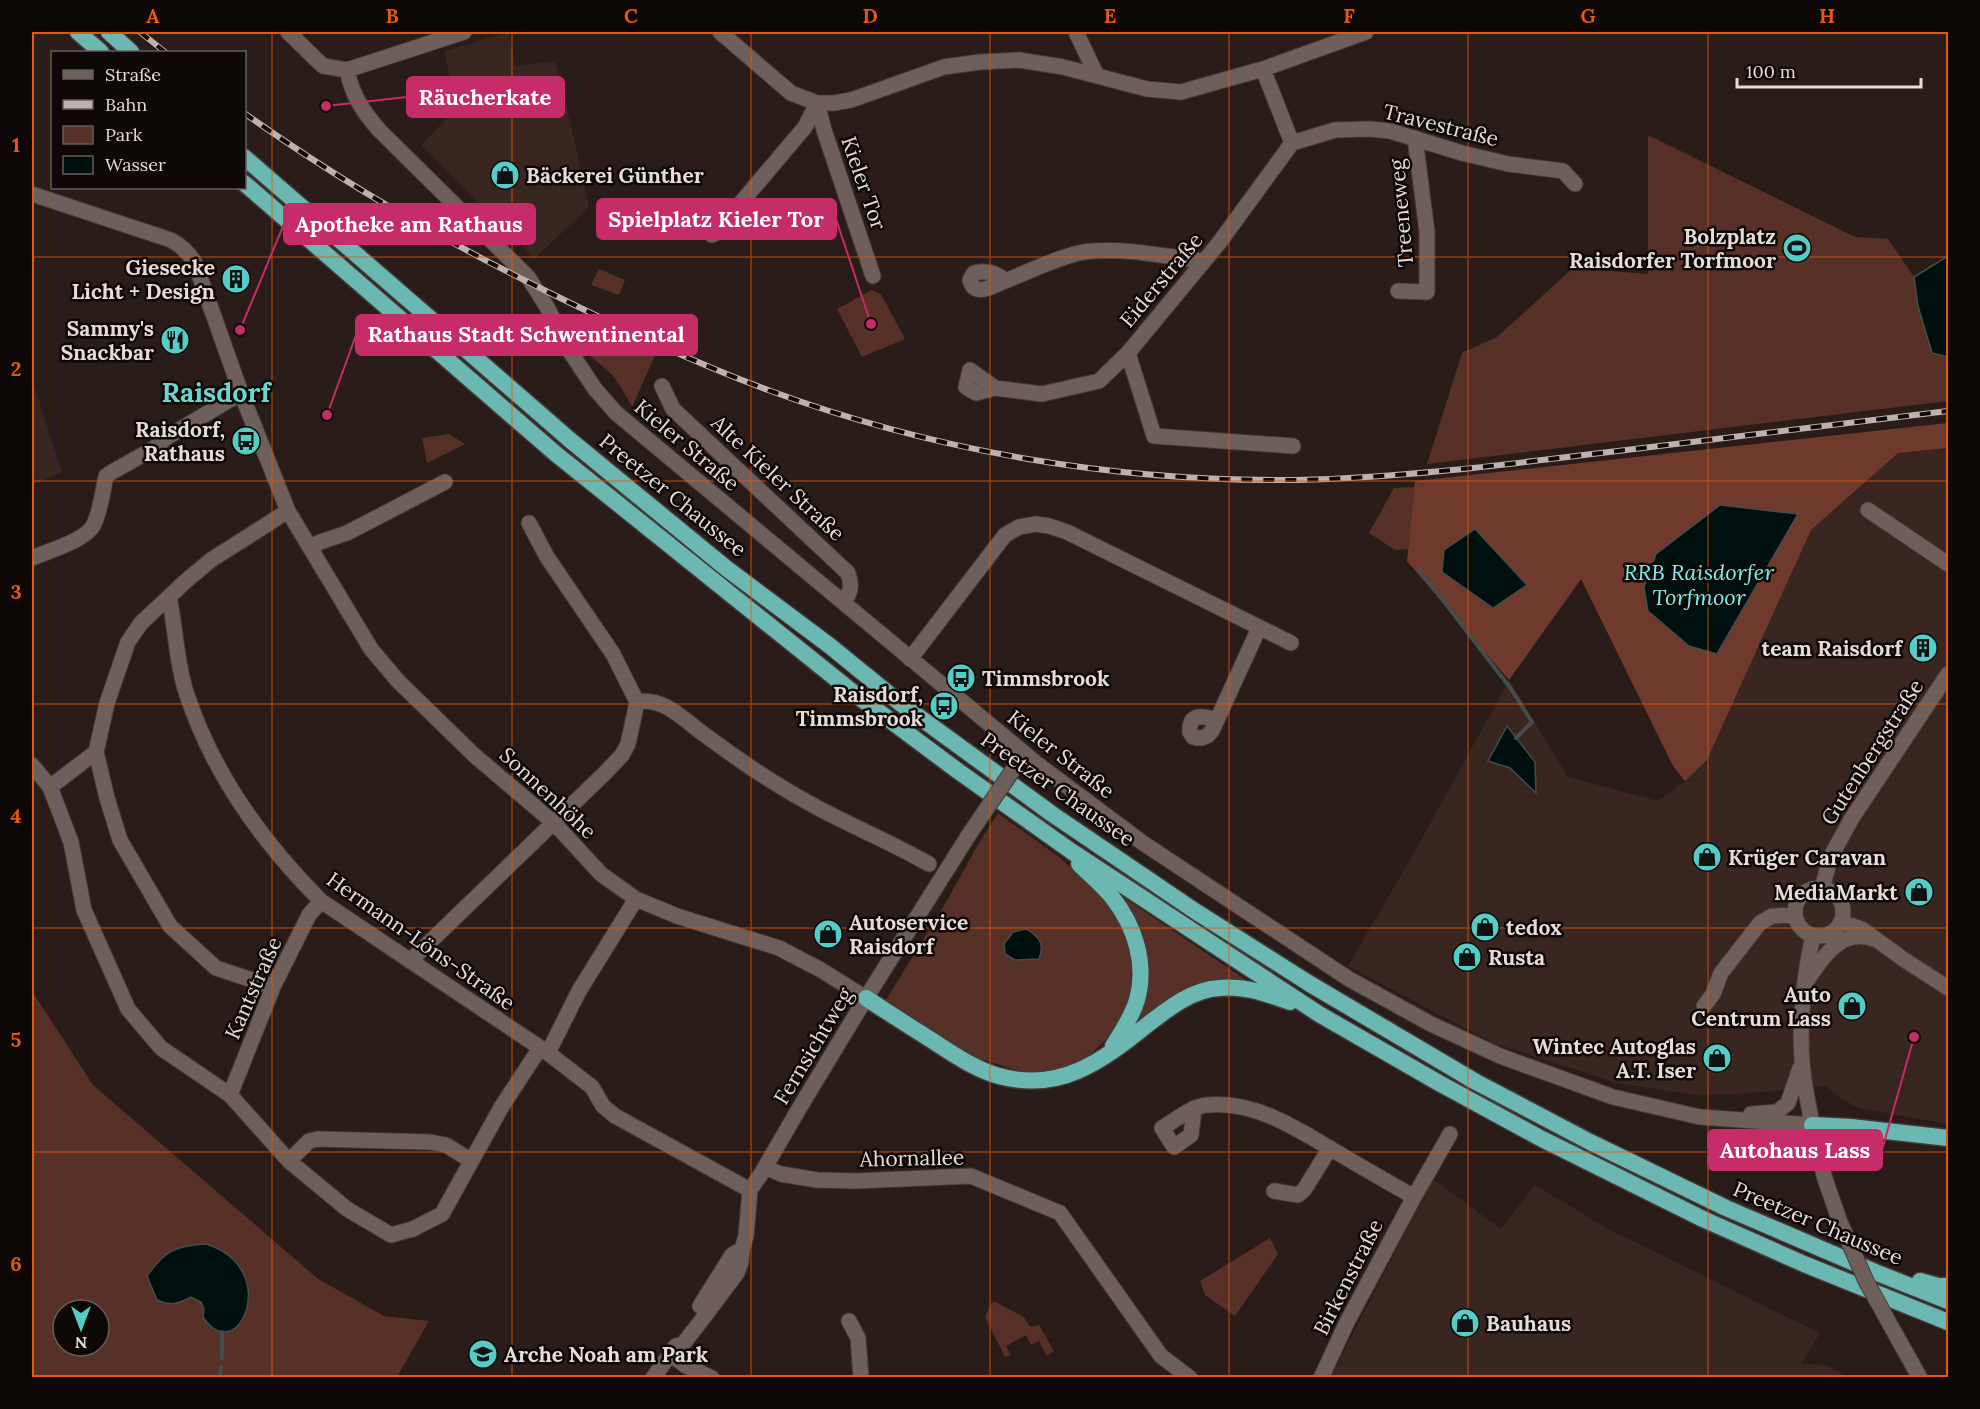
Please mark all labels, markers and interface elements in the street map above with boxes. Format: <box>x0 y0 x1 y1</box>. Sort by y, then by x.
text: A <box>146 3 160 28</box>
text: B <box>385 3 399 28</box>
text: C <box>624 3 638 28</box>
text: D <box>862 3 878 28</box>
text: E <box>1104 3 1116 28</box>
text: F <box>1343 3 1355 28</box>
text: G <box>1580 3 1596 28</box>
text: H <box>1819 3 1835 28</box>
legend <box>51 51 246 189</box>
scale bar <box>1737 51 1922 89</box>
text: 100 m <box>1746 60 1796 83</box>
text: Straße <box>105 63 161 86</box>
callout: Räucherkate <box>407 77 564 117</box>
text: Räucherkate <box>419 83 552 111</box>
text: Bahn <box>105 93 147 116</box>
street label: Travestraße <box>1381 98 1501 152</box>
text: Park <box>105 123 143 146</box>
text: 1 <box>12 132 20 157</box>
street label: Kieler Tor <box>835 133 893 233</box>
text: Wasser <box>105 153 166 176</box>
street label: Treeneweg <box>1383 157 1419 268</box>
shop icon: Bäckerei Günther <box>489 159 521 191</box>
place label: Bäckerei Günther <box>526 162 704 189</box>
callout: Spielplatz Kieler Tor <box>597 199 836 239</box>
callout: Apotheke am Rathaus <box>284 204 535 244</box>
text: Spielplatz Kieler Tor <box>608 205 824 233</box>
text: Apotheke am Rathaus <box>295 210 523 238</box>
place label: Bolzplatz Raisdorfer Torfmoor <box>1569 223 1776 274</box>
street label: Eiderstraße <box>1114 227 1208 333</box>
sports icon: Bolzplatz Raisdorfer Torfmoor <box>1781 232 1813 264</box>
place label: Giesecke Licht + Design <box>71 254 215 305</box>
building icon: Giesecke Licht + Design <box>220 263 252 295</box>
place label: Sammy's Snackbar <box>61 315 154 366</box>
callout: Rathaus Stadt Schwentinental <box>356 315 697 355</box>
text: Rathaus Stadt Schwentinental <box>367 320 685 348</box>
restaurant icon: Sammy's Snackbar <box>159 324 191 356</box>
text: 2 <box>11 356 21 381</box>
district label: Raisdorf <box>162 375 272 409</box>
street label: Kieler Straße <box>629 393 745 497</box>
street label: Alte Kieler Straße <box>705 409 850 547</box>
place label: Raisdorf, Rathaus <box>135 416 225 467</box>
bus stop icon: Raisdorf, Rathaus <box>230 425 262 457</box>
street label: Preetzer Chaussee <box>594 427 752 563</box>
water label: RRB Raisdorfer Torfmoor <box>1624 558 1775 611</box>
text: 3 <box>10 579 22 604</box>
building icon: team Raisdorf <box>1907 632 1939 664</box>
place label: team Raisdorf <box>1761 635 1903 662</box>
bus stop icon: Timmsbrook <box>945 662 977 694</box>
place label: Timmsbrook <box>982 665 1110 692</box>
street label: Gutenbergstraße <box>1815 674 1929 830</box>
place label: Raisdorf, Timmsbrook <box>796 681 924 732</box>
bus stop icon: Raisdorf, Timmsbrook <box>928 690 960 722</box>
street label: Kieler Straße <box>1002 704 1120 804</box>
street label: Preetzer Chaussee <box>976 726 1140 852</box>
street label: Sonnenhöhe <box>494 741 602 845</box>
text: 4 <box>11 803 22 828</box>
shop icon: Krüger Caravan <box>1691 841 1723 873</box>
place label: Krüger Caravan <box>1728 844 1886 871</box>
street label: Hermann-Löns-Straße <box>322 866 520 1016</box>
shop icon: MediaMarkt <box>1903 876 1935 908</box>
place label: MediaMarkt <box>1774 879 1898 906</box>
place label: Autoservice Raisdorf <box>849 909 968 960</box>
shop icon: tedox <box>1469 911 1501 943</box>
place label: tedox <box>1506 914 1562 941</box>
shop icon: Autoservice Raisdorf <box>812 918 844 950</box>
street label: Kantstraße <box>218 933 288 1043</box>
shop icon: Rusta <box>1451 941 1483 973</box>
place label: Rusta <box>1488 944 1545 971</box>
place label: Auto Centrum Lass <box>1691 981 1831 1032</box>
street label: Fernsichtweg <box>768 982 859 1109</box>
shop icon: Auto Centrum Lass <box>1836 990 1868 1022</box>
text: 5 <box>11 1027 22 1052</box>
place label: Wintec Autoglas A.T. Iser <box>1532 1033 1696 1084</box>
shop icon: Wintec Autoglas A.T. Iser <box>1701 1042 1733 1074</box>
callout: Autohaus Lass <box>1708 1130 1882 1170</box>
text: Autohaus Lass <box>1720 1136 1870 1164</box>
street label: Ahornallee <box>858 1144 965 1172</box>
street label: Preetzer Chaussee <box>1729 1175 1907 1271</box>
street label: Birkenstraße <box>1307 1215 1389 1339</box>
text: 6 <box>10 1251 22 1276</box>
north arrow <box>51 1298 111 1358</box>
shop icon: Bauhaus <box>1449 1307 1481 1339</box>
place label: Bauhaus <box>1486 1310 1571 1337</box>
text: N <box>75 1333 87 1353</box>
school or university icon: Arche Noah am Park <box>467 1338 499 1370</box>
place label: Arche Noah am Park <box>504 1341 709 1368</box>

